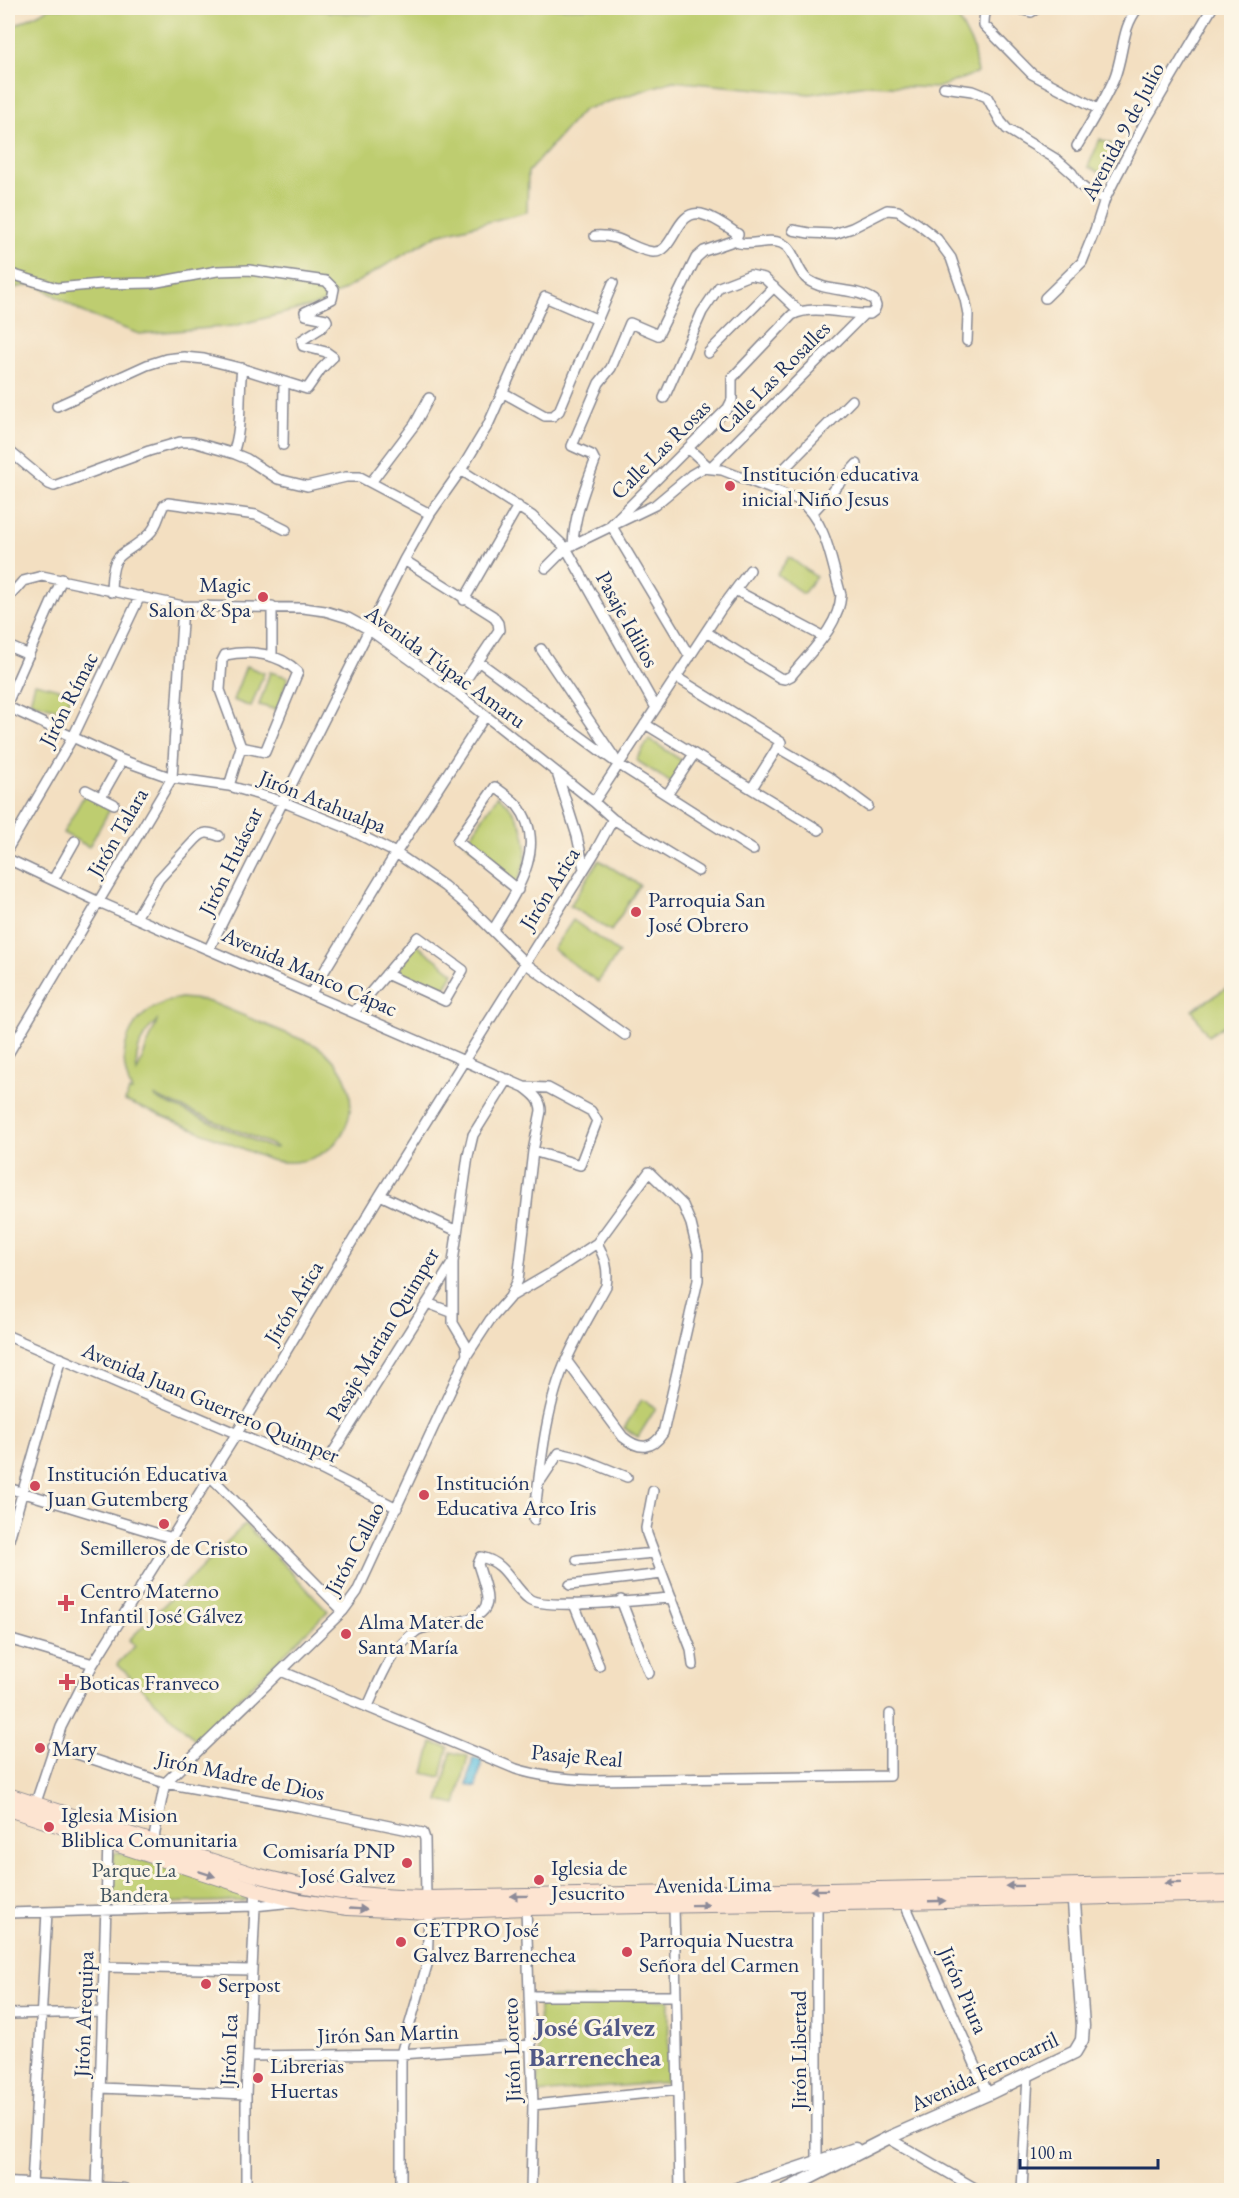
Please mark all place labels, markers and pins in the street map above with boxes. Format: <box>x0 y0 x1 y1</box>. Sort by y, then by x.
place label: Institución educativa inicial Niño Jesus <box>742 459 919 513</box>
marker: Institución educativa inicial Niño Jesus <box>723 479 737 493</box>
place label: Magic Salon & Spa <box>149 570 251 624</box>
marker: Magic Salon & Spa <box>256 590 270 604</box>
place label: Parroquia San José Obrero <box>646 885 766 939</box>
marker: Parroquia San José Obrero <box>629 905 643 919</box>
place label: Institución Educativa Juan Gutemberg <box>45 1459 228 1513</box>
place label: Institución Educativa Arco Iris <box>436 1468 596 1522</box>
marker: Institución Educativa Juan Gutemberg <box>28 1479 42 1493</box>
marker: Institución Educativa Arco Iris <box>417 1488 431 1502</box>
marker: Semilleros de Cristo <box>157 1517 171 1531</box>
place label: Semilleros de Cristo <box>80 1533 248 1562</box>
place label: Centro Materno Infantil José Gálvez <box>80 1576 243 1630</box>
marker: Centro Materno Infantil José Gálvez <box>57 1594 75 1612</box>
place label: Alma Mater de Santa María <box>357 1607 484 1661</box>
marker: Alma Mater de Santa María <box>339 1627 353 1641</box>
place label: Boticas Franveco <box>79 1668 219 1697</box>
marker: Boticas Franveco <box>60 1675 74 1689</box>
place label: Mary <box>52 1734 98 1763</box>
marker: Mary <box>33 1741 47 1755</box>
place label: Iglesia Mision Bliblica Comunitaria <box>61 1800 238 1854</box>
marker: Iglesia Mision Bliblica Comunitaria <box>42 1820 56 1834</box>
place label: Comisaría PNP José Galvez <box>262 1836 396 1890</box>
place label: Iglesia de Jesucrito <box>549 1853 628 1907</box>
marker: Comisaría PNP José Galvez <box>400 1856 414 1870</box>
marker: Iglesia de Jesucrito <box>532 1873 546 1887</box>
place label: CETPRO José Galvez Barrenechea <box>413 1915 576 1969</box>
place label: Parroquia Nuestra Señora del Carmen <box>639 1925 800 1979</box>
marker: CETPRO José Galvez Barrenechea <box>394 1935 408 1949</box>
marker: Parroquia Nuestra Señora del Carmen <box>620 1945 634 1959</box>
place label: Serpost <box>218 1970 281 1999</box>
marker: Serpost <box>199 1977 213 1991</box>
place label: Librerias Huertas <box>270 2051 344 2105</box>
marker: Librerias Huertas <box>251 2071 265 2085</box>

